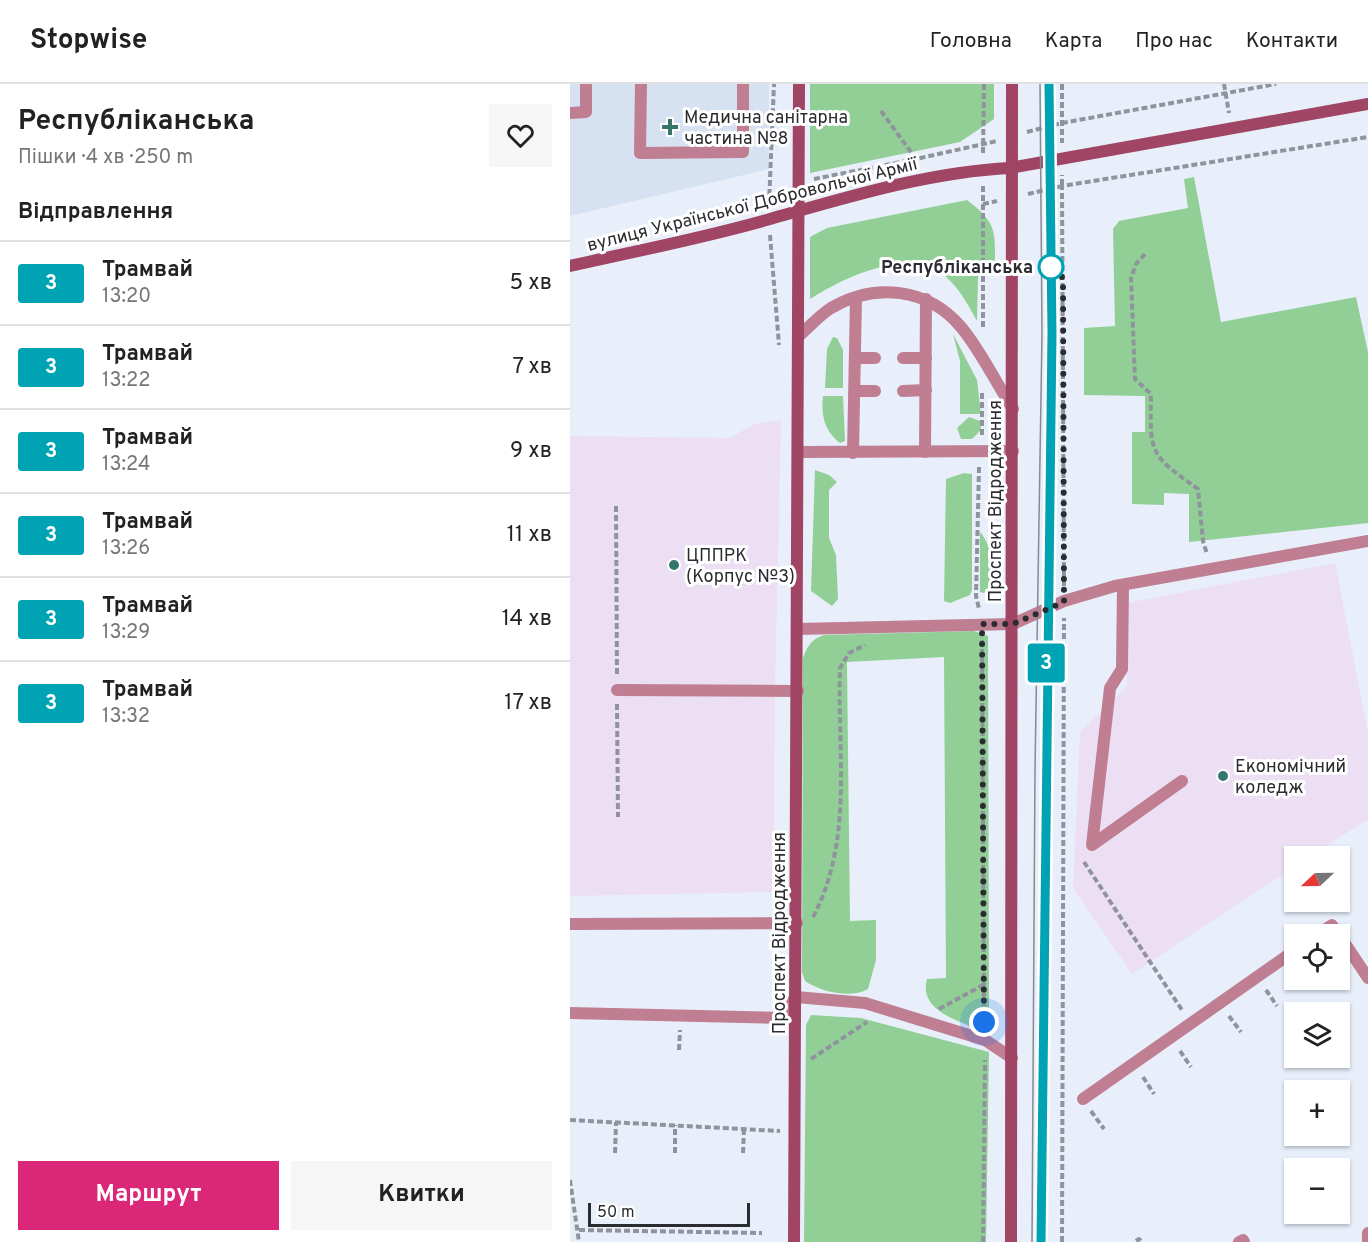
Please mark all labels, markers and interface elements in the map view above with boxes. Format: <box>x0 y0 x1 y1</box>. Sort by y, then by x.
text: Stopwise <box>30 23 147 59</box>
text: Головна <box>930 28 1012 55</box>
text: Карта <box>1045 28 1102 55</box>
text: Про нас <box>1135 28 1213 55</box>
text: Контакти <box>1246 28 1338 55</box>
text: Республіканська <box>18 104 254 140</box>
button: heart <box>489 104 552 167</box>
place label: Медична санітарна частина №8 <box>684 107 848 151</box>
marker: Медична санітарна частина №8 <box>661 118 679 136</box>
text: Пішки · 4 хв · 250 m <box>18 145 193 171</box>
street label: вулиця Української Добровольчої Армії <box>585 153 920 258</box>
text: Відправлення <box>18 199 173 226</box>
marker: Республіканська <box>1038 254 1064 280</box>
text: Трамвай <box>102 257 193 284</box>
place label: Республіканська <box>881 257 1033 280</box>
text: 3 <box>45 270 57 297</box>
text: 5 хв <box>509 270 552 297</box>
text: 13:20 <box>102 284 151 310</box>
text: Трамвай <box>102 341 193 368</box>
text: 3 <box>45 354 57 381</box>
text: 7 хв <box>512 354 552 381</box>
text: 13:22 <box>102 368 150 394</box>
street label: Проспект Відродження <box>985 400 1008 602</box>
text: Трамвай <box>102 425 193 452</box>
text: 3 <box>45 438 57 465</box>
text: 9 хв <box>510 438 552 465</box>
text: 13:24 <box>102 452 150 478</box>
text: Трамвай <box>102 509 193 536</box>
text: 3 <box>45 522 57 549</box>
text: 11 хв <box>507 522 552 549</box>
text: 13:26 <box>102 536 150 562</box>
place label: ЦППРК (Корпус №3) <box>686 545 795 589</box>
marker: ЦППРК (Корпус №3) <box>667 558 681 572</box>
text: Трамвай <box>102 593 193 620</box>
text: 3 <box>45 606 57 633</box>
text: 14 хв <box>502 606 552 633</box>
text: 13:29 <box>102 620 150 646</box>
line badge: 3 <box>1026 644 1066 682</box>
text: 3 <box>1040 650 1052 677</box>
text: Трамвай <box>102 677 193 704</box>
text: 3 <box>45 690 57 717</box>
text: 17 хв <box>504 690 552 717</box>
text: 13:32 <box>102 704 150 730</box>
place label: Економічний коледж <box>1235 756 1346 800</box>
marker: Економічний коледж <box>1216 769 1230 783</box>
street label: Проспект Відродження <box>769 832 792 1034</box>
north arrow <box>1284 846 1350 912</box>
map controls <box>1284 846 1350 1224</box>
button: locate <box>1284 924 1350 990</box>
button: layers <box>1284 1002 1350 1068</box>
your location <box>969 1007 999 1037</box>
button: + <box>1284 1080 1350 1146</box>
button: − <box>1284 1158 1350 1224</box>
button: Маршрут <box>18 1161 279 1230</box>
button: Квитки <box>291 1161 552 1230</box>
scale bar <box>588 1200 750 1228</box>
text: 50 m <box>597 1203 635 1223</box>

